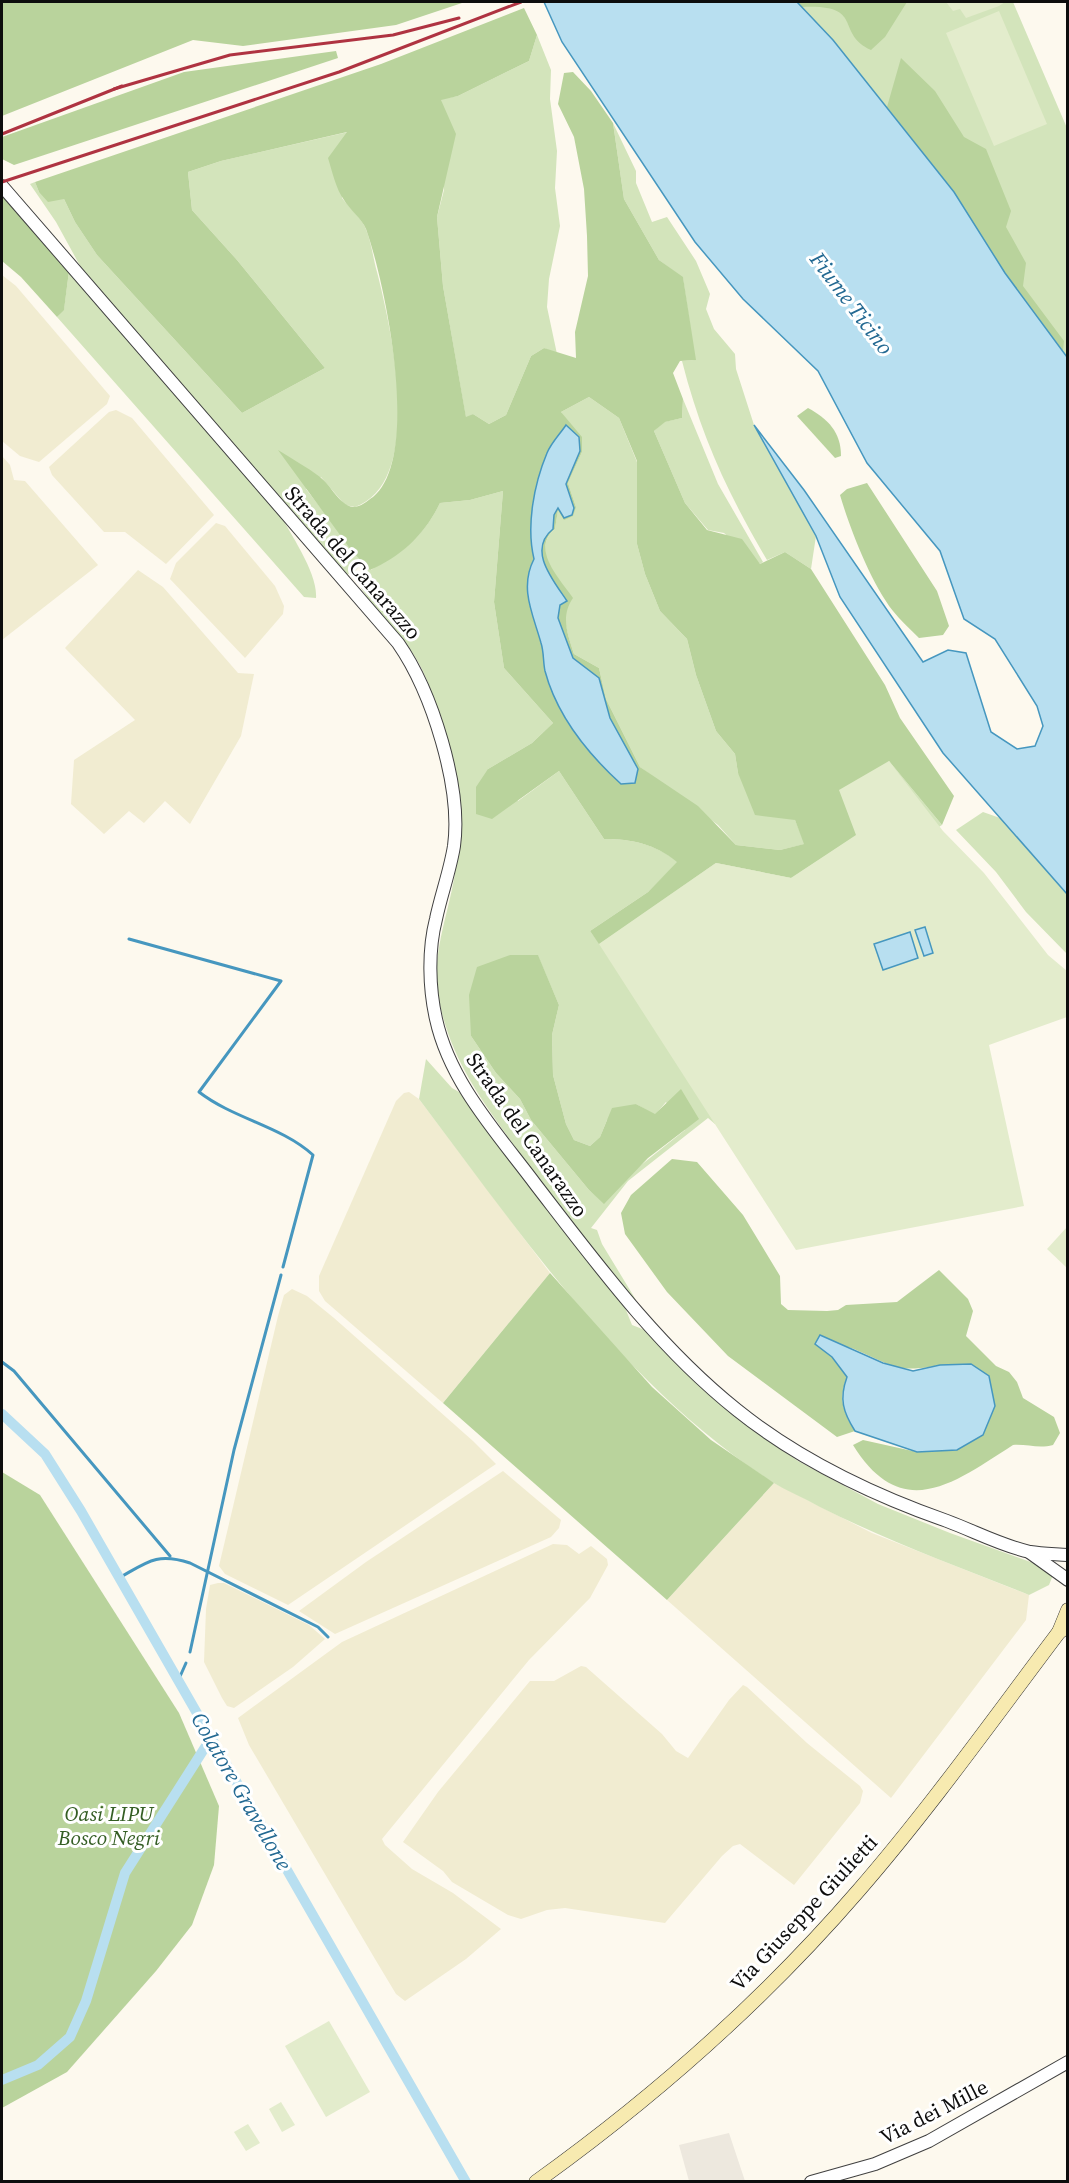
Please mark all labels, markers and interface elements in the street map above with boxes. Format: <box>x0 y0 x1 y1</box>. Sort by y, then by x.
water label: Fiume Ticino <box>803 245 901 361</box>
street label: Strada del Canarazzo <box>279 480 428 646</box>
street label: Strada del Canarazzo <box>460 1047 595 1223</box>
water label: Colatore Gravellone <box>184 1706 300 1876</box>
park label: Oasi LIPU Bosco Negri <box>57 1799 161 1852</box>
street label: Via Giuseppe Giulietti <box>724 1828 884 1997</box>
street label: Via dei Mille <box>875 2072 993 2151</box>

